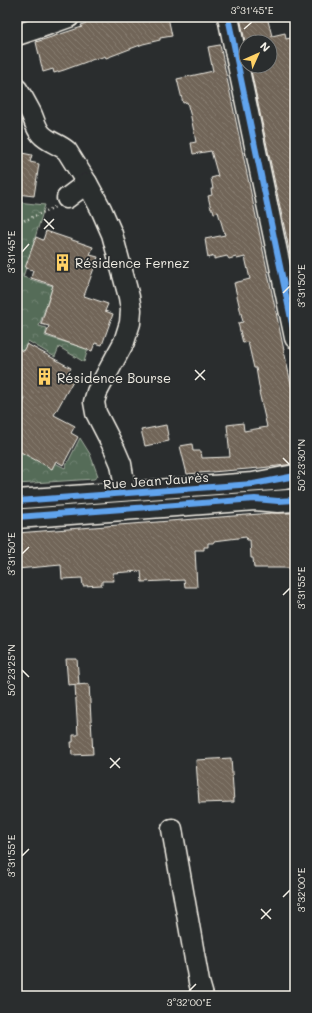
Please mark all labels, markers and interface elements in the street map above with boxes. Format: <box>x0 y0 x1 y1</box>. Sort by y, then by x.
text: 3°31'45"E <box>230 3 274 17</box>
north arrow <box>238 34 278 74</box>
text: N <box>257 38 274 55</box>
text: 3°31'45"E <box>4 230 18 274</box>
building icon: Résidence Fernez <box>52 252 72 272</box>
place label: Résidence Fernez <box>75 254 190 271</box>
text: 3°31'50"E <box>294 264 308 308</box>
building icon: Résidence Bourse <box>34 367 54 387</box>
place label: Résidence Bourse <box>57 369 171 386</box>
text: 50°23'30"N <box>294 439 308 491</box>
street label: Rue Jean Jaurès <box>103 468 209 492</box>
text: 3°31'50"E <box>4 532 18 576</box>
text: 3°31'55"E <box>294 566 308 610</box>
text: 50°23'25"N <box>4 644 18 696</box>
text: 3°31'55"E <box>4 834 18 878</box>
text: 3°32'00"E <box>294 867 308 912</box>
text: 3°32'00"E <box>167 995 212 1009</box>

